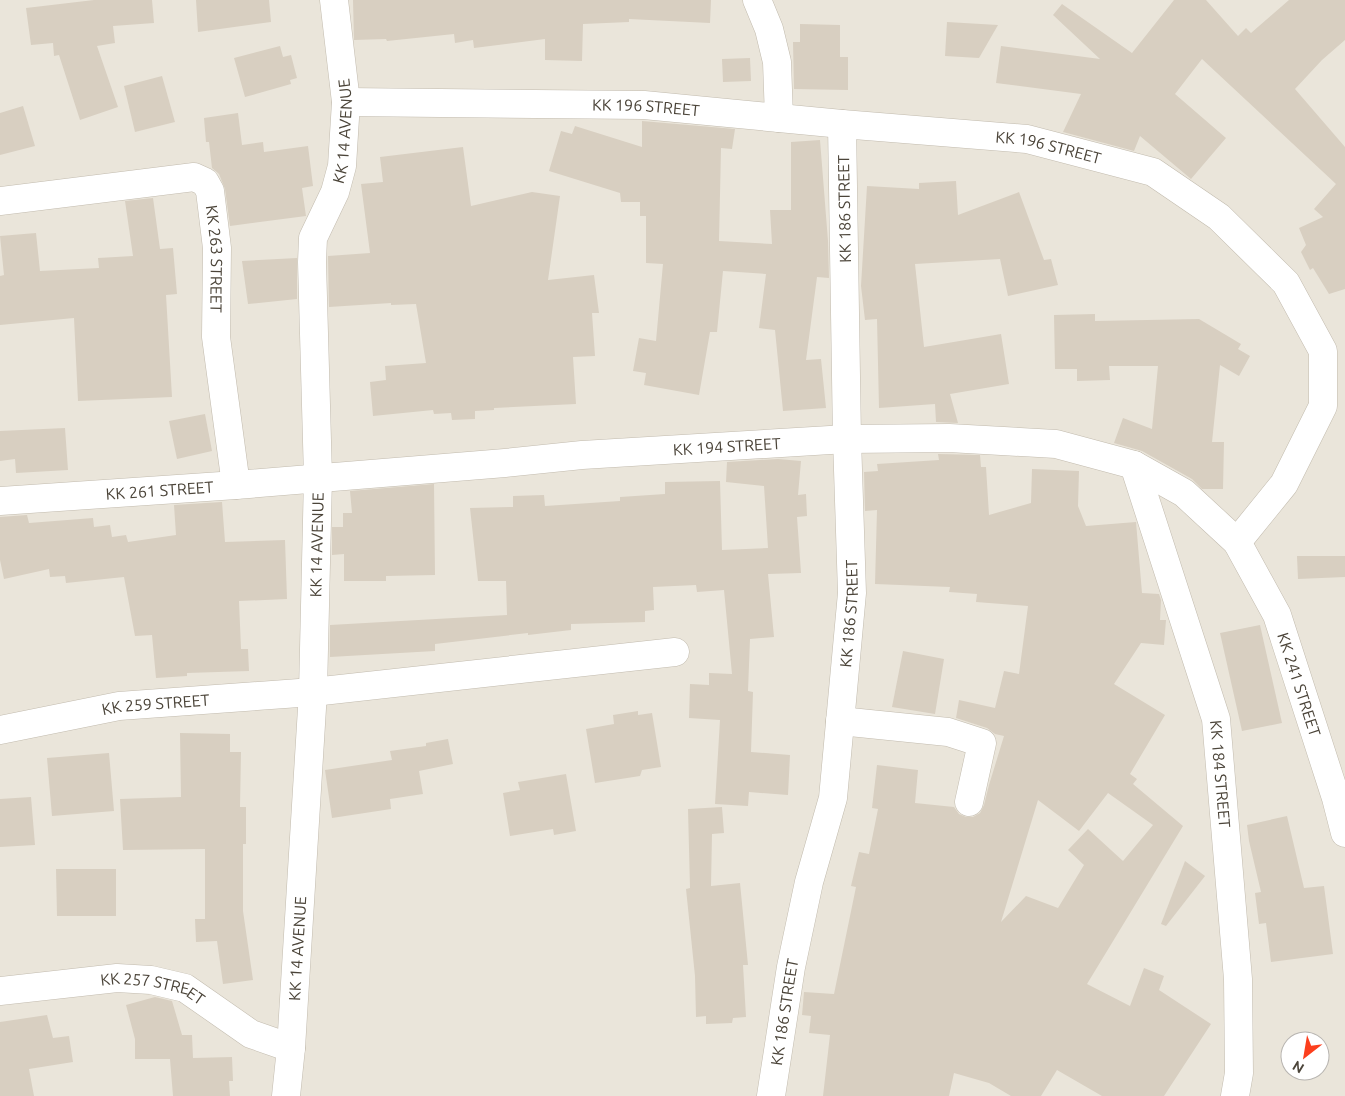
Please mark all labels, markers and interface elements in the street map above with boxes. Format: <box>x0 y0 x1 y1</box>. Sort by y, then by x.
street label: KK 14 AVENUE <box>329 78 355 185</box>
street label: KK 196 STREET <box>592 95 701 119</box>
street label: KK 196 STREET <box>995 127 1103 167</box>
street label: KK 186 STREET <box>834 155 854 263</box>
street label: KK 263 STREET <box>203 204 226 313</box>
street label: KK 194 STREET <box>672 434 781 458</box>
street label: KK 261 STREET <box>105 478 214 503</box>
street label: KK 14 AVENUE <box>306 492 327 598</box>
street label: KK 186 STREET <box>836 559 861 668</box>
street label: KK 241 STREET <box>1274 630 1325 739</box>
street label: KK 259 STREET <box>100 690 210 718</box>
street label: KK 184 STREET <box>1207 719 1234 829</box>
street label: KK 14 AVENUE <box>285 895 309 1001</box>
street label: KK 186 STREET <box>767 957 802 1067</box>
street label: KK 257 STREET <box>99 969 209 1008</box>
north arrow <box>1280 1031 1330 1081</box>
text: N <box>1290 1058 1307 1077</box>

